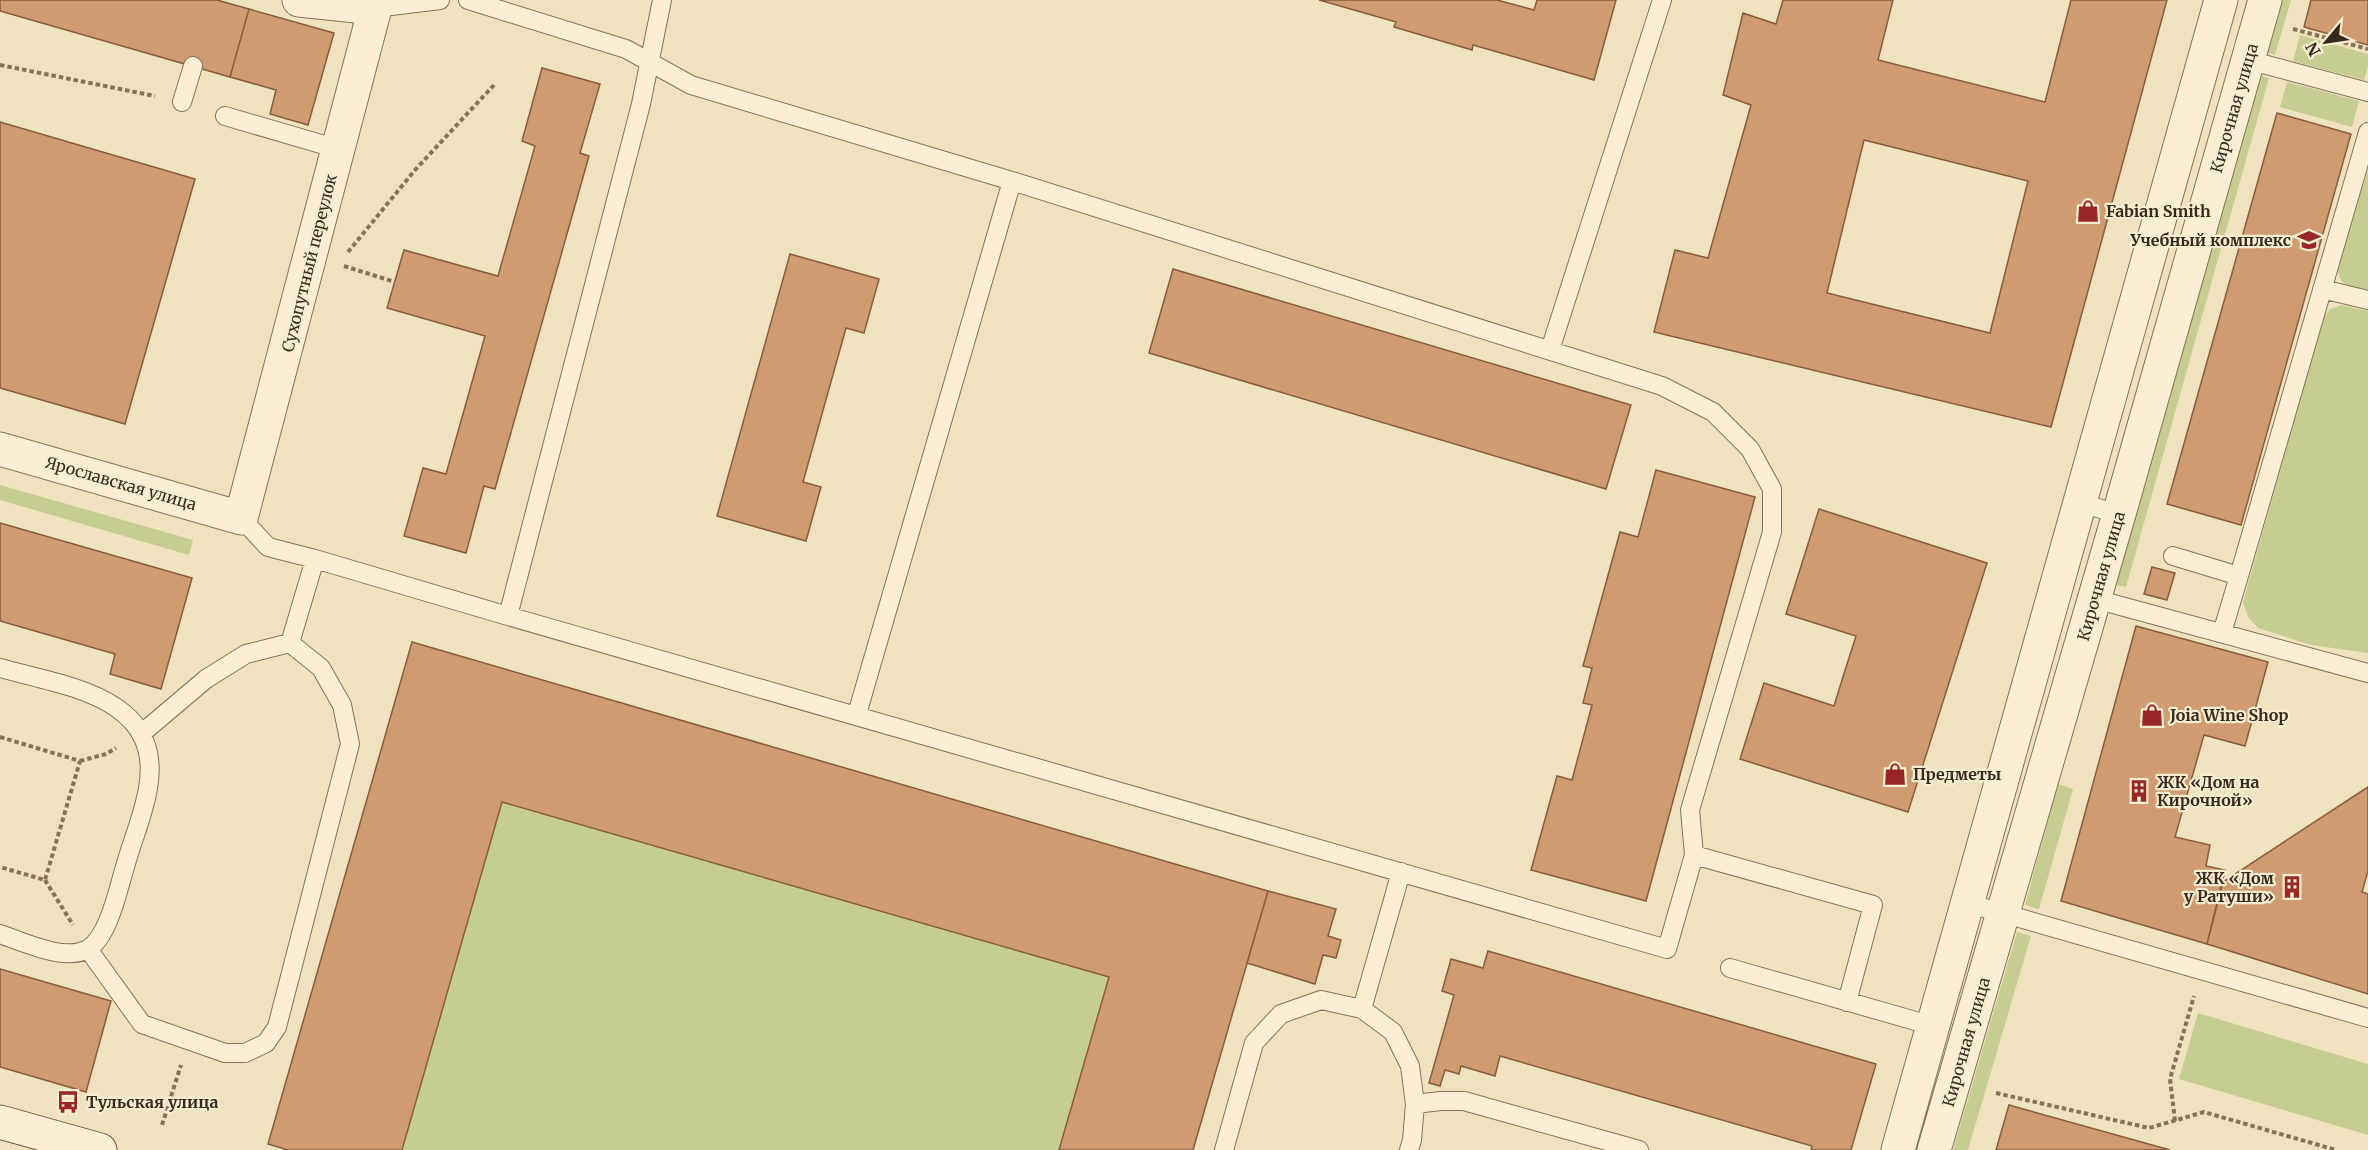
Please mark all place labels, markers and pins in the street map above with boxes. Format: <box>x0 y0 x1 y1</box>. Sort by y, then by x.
shop icon: Fabian Smith <box>2075 198 2101 224</box>
place label: Fabian Smith <box>2106 201 2211 221</box>
school or university icon: Учебный комплекс <box>2296 227 2322 253</box>
place label: Учебный комплекс <box>2130 230 2291 250</box>
shop icon: Joia Wine Shop <box>2139 702 2165 728</box>
place label: Joia Wine Shop <box>2169 705 2288 725</box>
shop icon: Предметы <box>1882 761 1908 787</box>
place label: Предметы <box>1913 764 2001 784</box>
place label: ЖК «Дом на Кирочной» <box>2157 772 2260 810</box>
building icon: ЖК «Дом на Кирочной» <box>2126 778 2152 804</box>
place label: ЖК «Дом у Ратуши» <box>2184 868 2275 906</box>
building icon: ЖК «Дом у Ратуши» <box>2279 874 2305 900</box>
bus stop icon: Тульская улица <box>55 1089 81 1115</box>
place label: Тульская улица <box>86 1092 218 1112</box>

